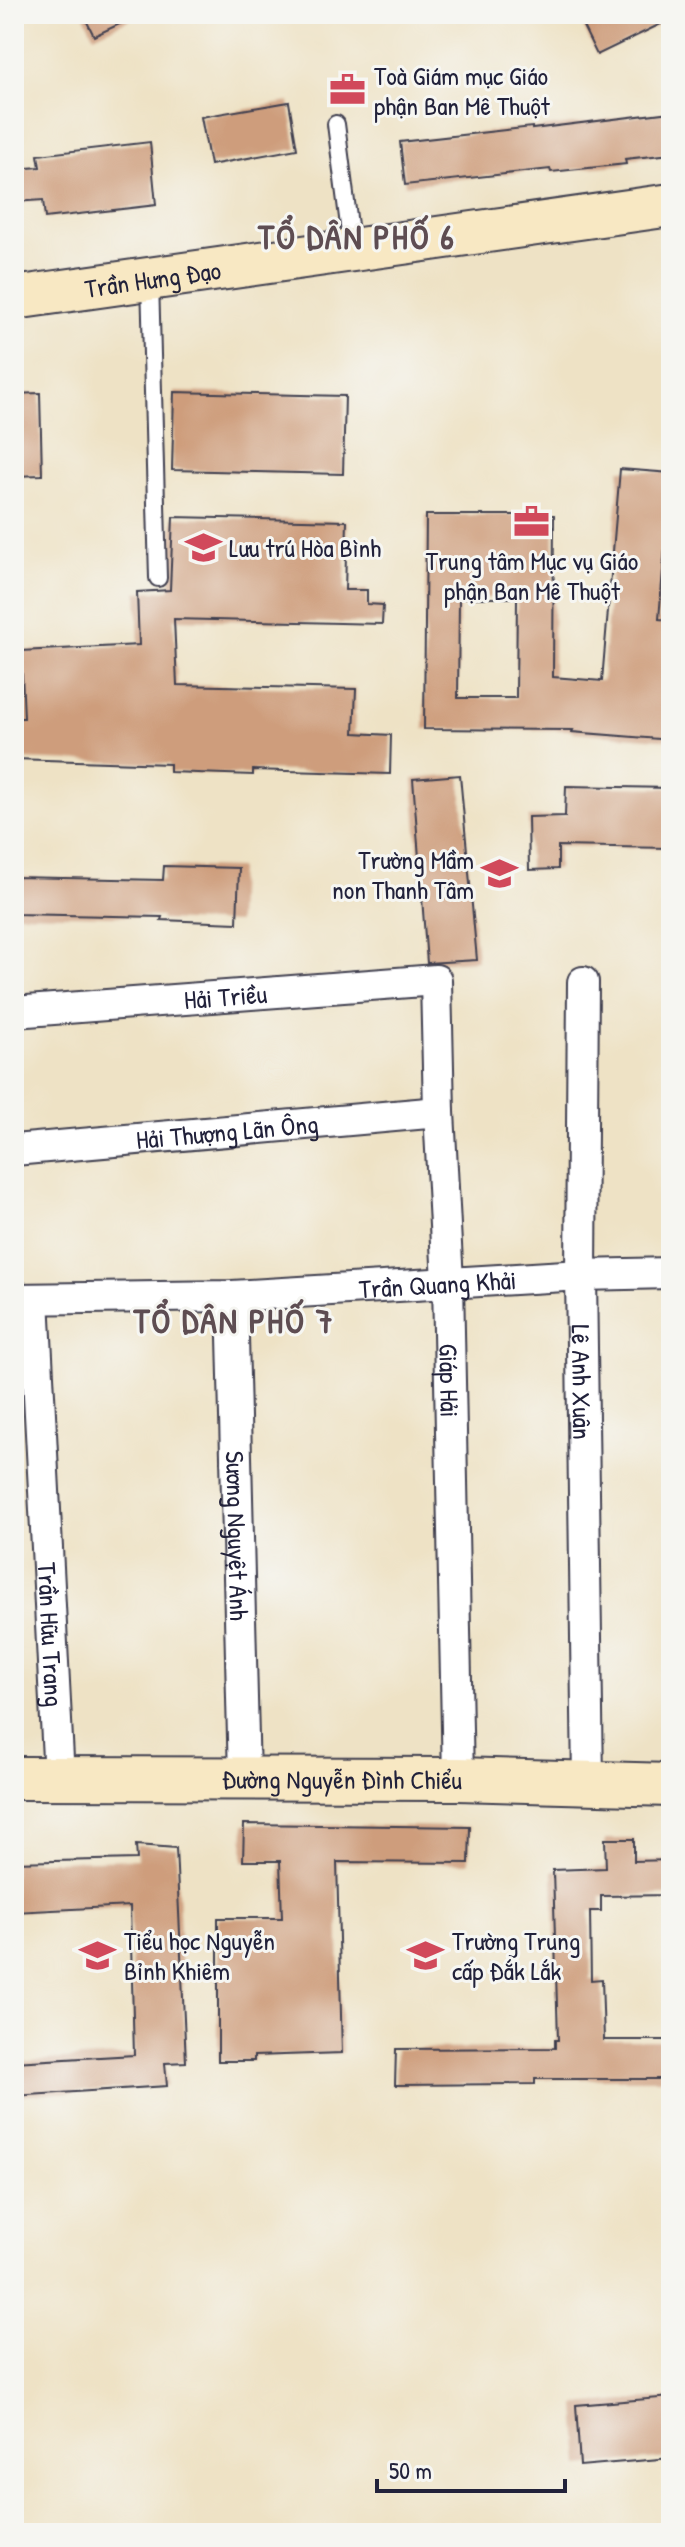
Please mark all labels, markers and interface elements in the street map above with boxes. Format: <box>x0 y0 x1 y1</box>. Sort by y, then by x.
place label: Toà Giám mục Giáo phận Ban Mê Thuột <box>374 58 551 123</box>
office icon: Toà Giám mục Giáo phận Ban Mê Thuột <box>329 71 367 109</box>
district label: TỔ DÂN PHỐ 6 <box>257 214 456 260</box>
street label: Trần Hưng Đạo <box>82 251 223 305</box>
office icon: Trung tâm Mục vụ Giáo phận Ban Mê Thuột <box>513 502 551 540</box>
school or university icon: Lưu trú Hòa Bình <box>184 528 222 566</box>
place label: Lưu trú Hòa Bình <box>229 530 381 565</box>
place label: Trung tâm Mục vụ Giáo phận Ban Mê Thuột <box>426 543 638 608</box>
place label: Trường Mầm non Thanh Tâm <box>332 842 474 907</box>
school or university icon: Trường Mầm non Thanh Tâm <box>481 855 519 893</box>
street label: Hải Triều <box>183 975 268 1017</box>
street label: Hải Thượng Lãn Ông <box>134 1105 320 1157</box>
street label: Trần Quang Khải <box>358 1261 517 1306</box>
district label: TỔ DÂN PHỐ 7 <box>132 1298 335 1344</box>
street label: Lê Anh Xuân <box>564 1324 601 1440</box>
street label: Giáp Hải <box>432 1343 468 1418</box>
street label: Sương Nguyệt Ánh <box>218 1451 258 1621</box>
street label: Trần Hữu Trang <box>30 1561 73 1708</box>
street label: Đường Nguyễn Đình Chiểu <box>222 1761 462 1797</box>
place label: Tiểu học Nguyễn Bỉnh Khiêm <box>124 1923 275 1988</box>
place label: Trường Trung cấp Đắk Lắk <box>452 1923 580 1988</box>
school or university icon: Tiểu học Nguyễn Bỉnh Khiêm <box>79 1936 117 1974</box>
school or university icon: Trường Trung cấp Đắk Lắk <box>407 1936 445 1974</box>
scale bar <box>377 2443 565 2493</box>
text: 50 m <box>389 2454 432 2486</box>

